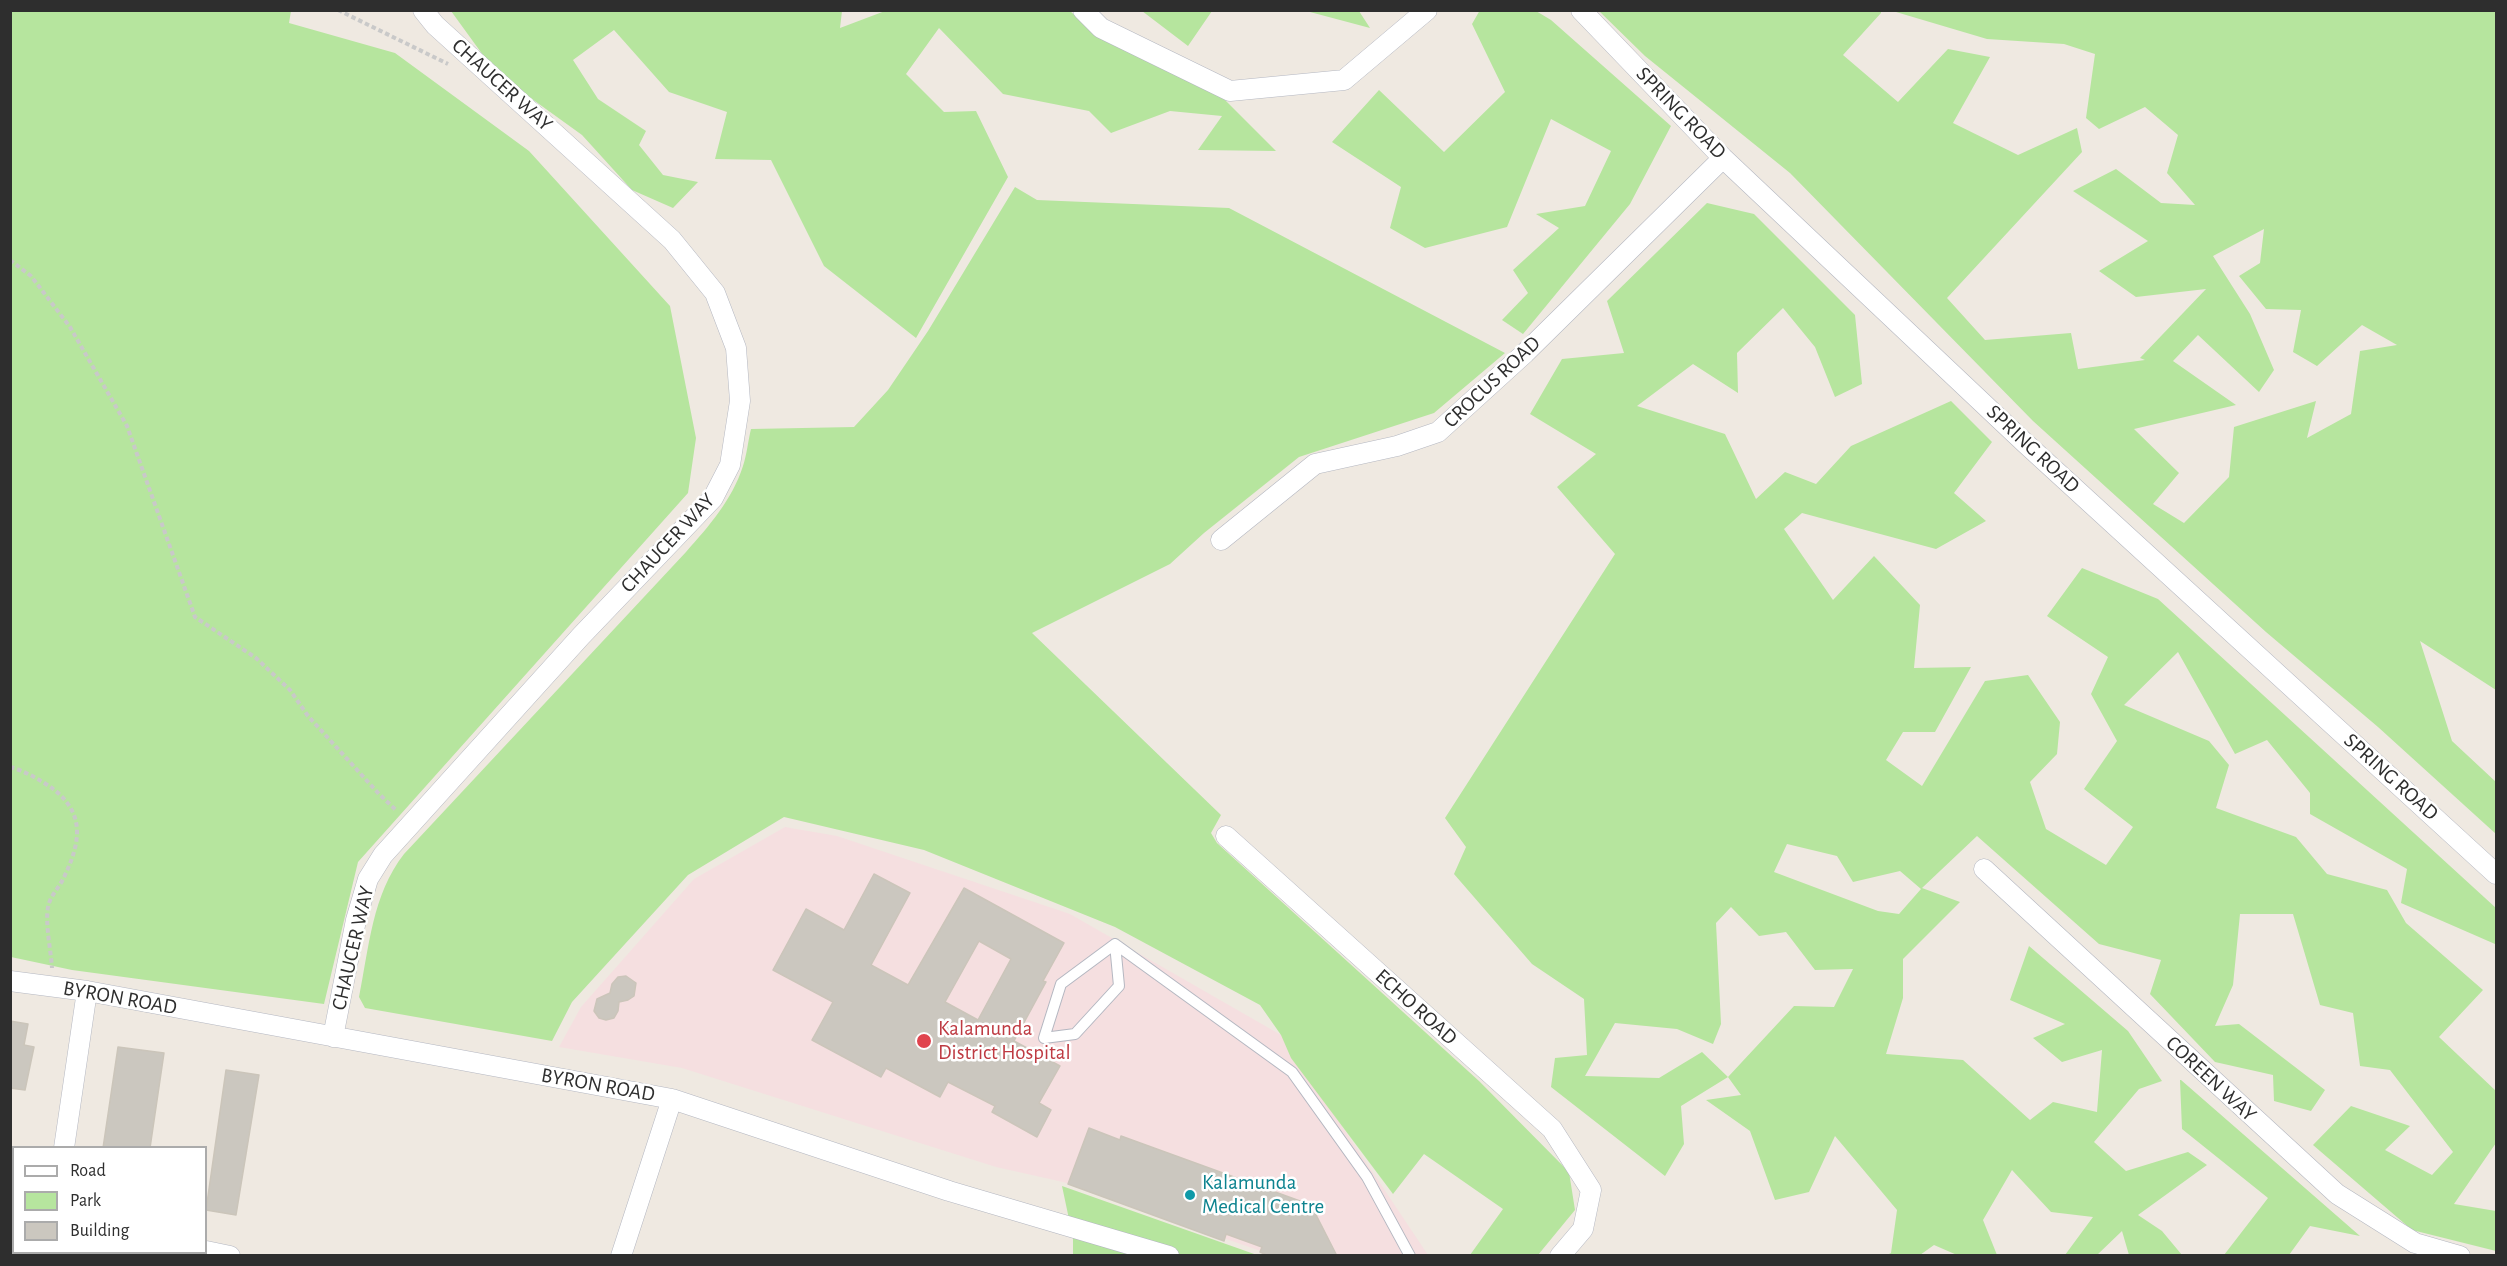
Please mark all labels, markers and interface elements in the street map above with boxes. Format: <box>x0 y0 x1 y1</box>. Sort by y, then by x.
street label: CHAUCER WAY <box>446 33 558 137</box>
street label: SPRING ROAD <box>1631 62 1731 164</box>
street label: CROCUS ROAD <box>1438 331 1546 433</box>
street label: SPRING ROAD <box>1981 399 2085 499</box>
street label: CHAUCER WAY <box>616 488 720 598</box>
street label: SPRING ROAD <box>2339 728 2443 826</box>
street label: CHAUCER WAY <box>326 883 380 1013</box>
street label: ECHO ROAD <box>1370 964 1462 1050</box>
street label: BYRON ROAD <box>61 976 179 1020</box>
place label: Kalamunda District Hospital <box>938 1016 1071 1066</box>
street label: COREEN WAY <box>2161 1031 2261 1127</box>
marker: Kalamunda District Hospital <box>915 1032 933 1050</box>
street label: BYRON ROAD <box>539 1063 657 1107</box>
legend <box>12 1146 207 1254</box>
text: Road <box>70 1162 106 1180</box>
place label: Kalamunda Medical Centre <box>1202 1170 1324 1220</box>
marker: Kalamunda Medical Centre <box>1183 1188 1197 1202</box>
text: Park <box>70 1192 101 1210</box>
text: Building <box>70 1222 129 1240</box>

